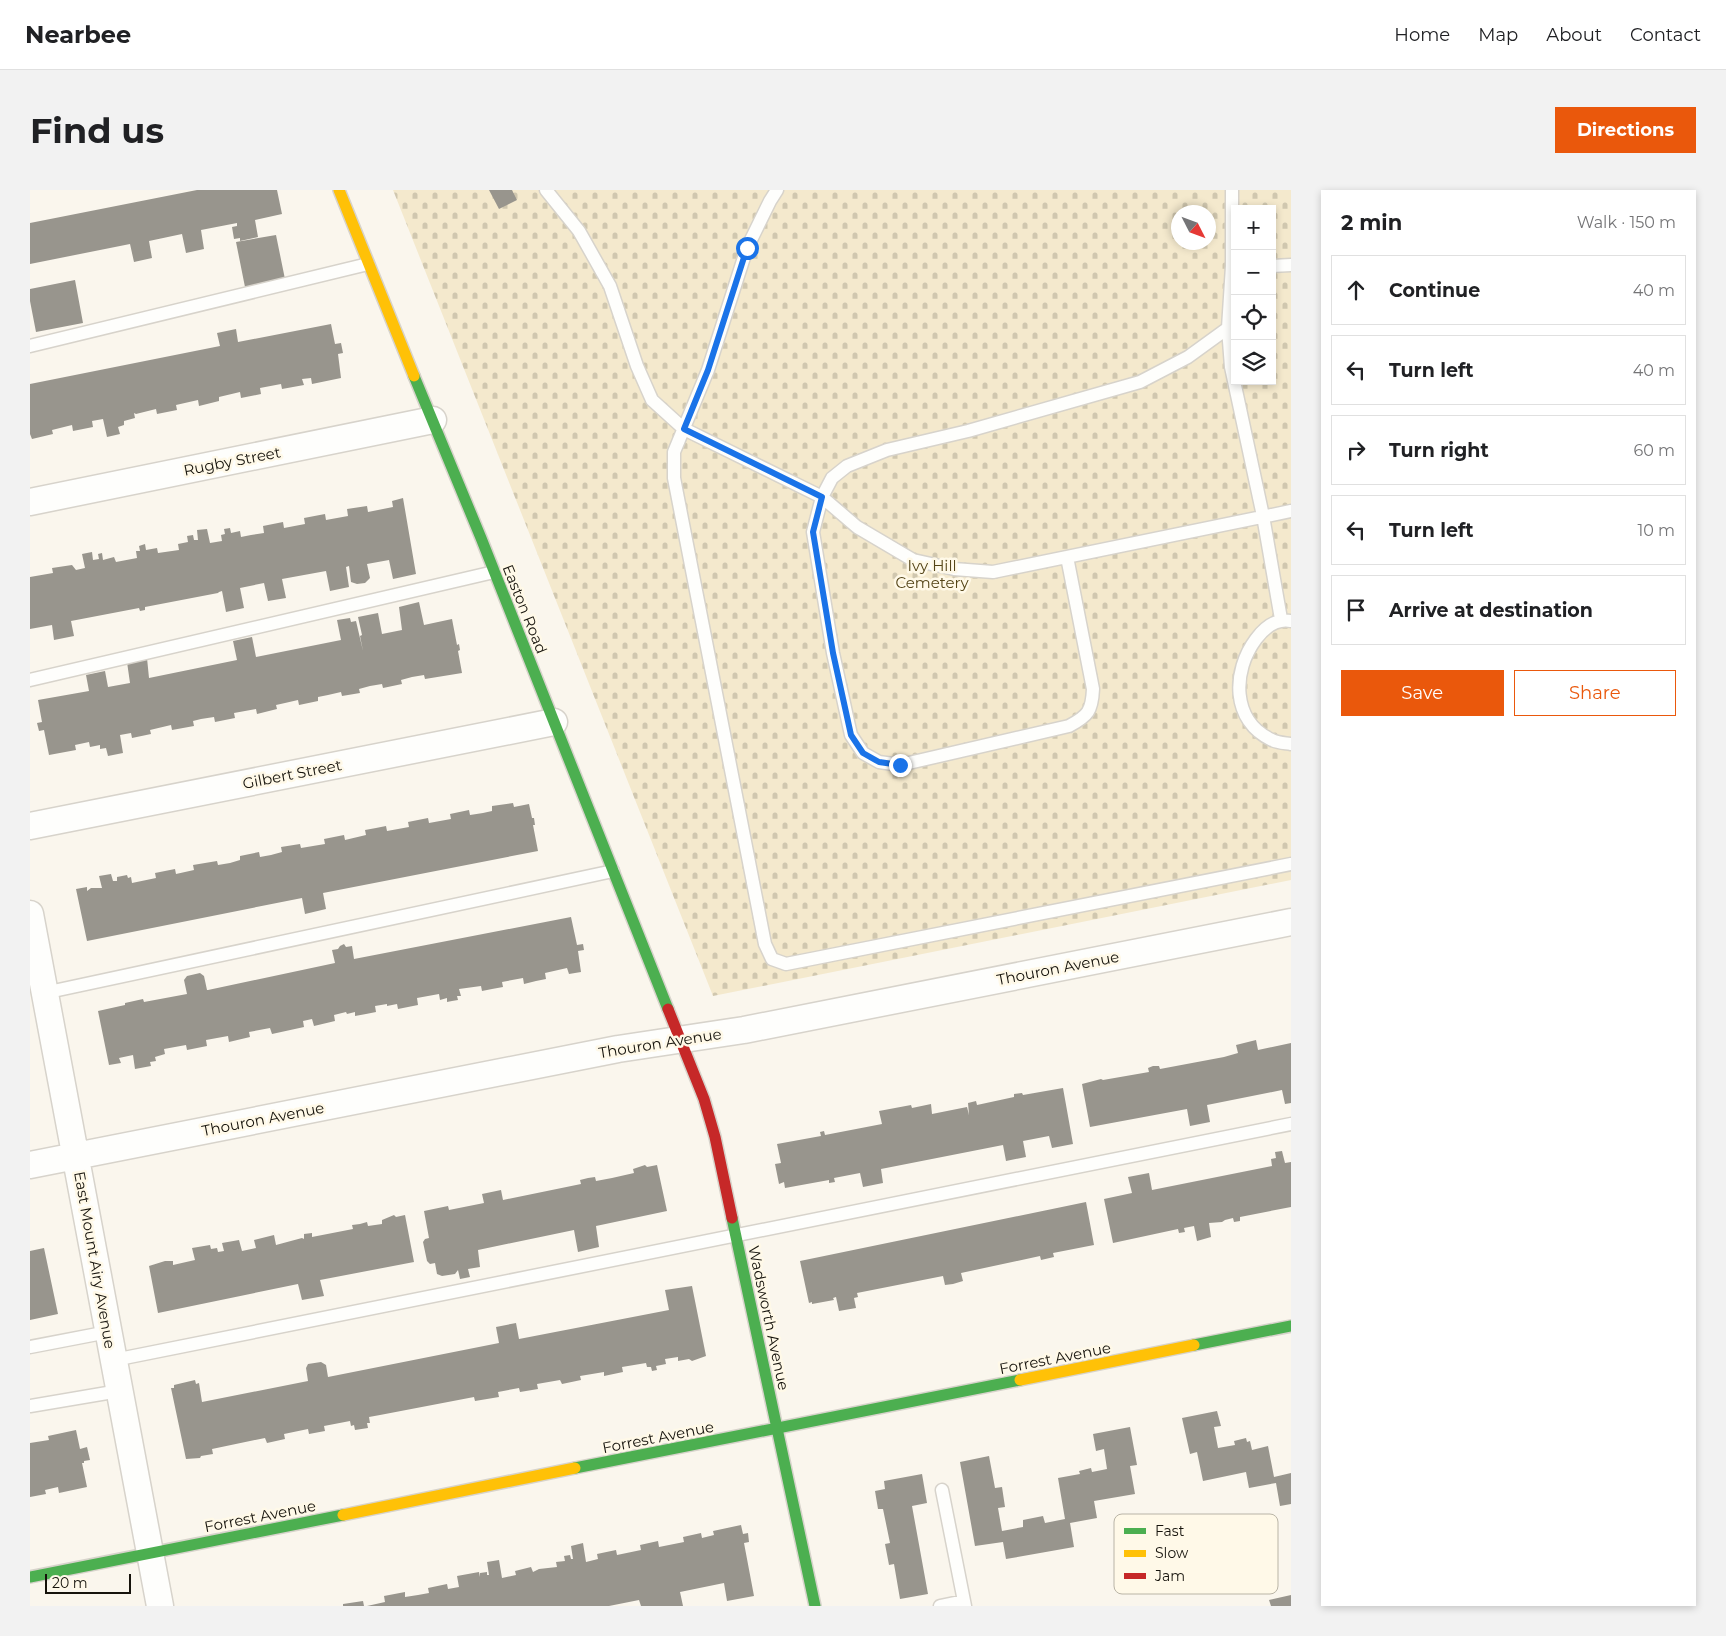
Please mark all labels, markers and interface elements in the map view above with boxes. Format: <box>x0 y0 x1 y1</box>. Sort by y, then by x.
text: Nearbee <box>25 20 131 49</box>
text: Home <box>1394 24 1450 46</box>
text: Map <box>1478 24 1518 46</box>
text: About <box>1546 24 1602 46</box>
text: Contact <box>1630 24 1701 46</box>
button: Directions <box>1555 107 1696 153</box>
text: Find us <box>30 109 164 152</box>
north arrow <box>1171 205 1216 250</box>
map controls <box>1231 205 1276 385</box>
button: + <box>1231 205 1276 250</box>
text: 2 min <box>1341 210 1402 235</box>
text: Walk · 150 m <box>1577 213 1676 232</box>
route start <box>736 237 759 260</box>
button: − <box>1231 250 1276 295</box>
icon: ahead <box>1342 276 1370 304</box>
text: Continue <box>1389 279 1480 302</box>
text: 40 m <box>1633 281 1675 300</box>
button: locate <box>1231 295 1276 340</box>
button: layers <box>1231 340 1276 385</box>
icon: left <box>1342 356 1370 384</box>
text: Turn left <box>1389 359 1474 382</box>
text: 40 m <box>1633 361 1675 380</box>
icon: right <box>1342 436 1370 464</box>
text: Turn right <box>1389 439 1489 462</box>
text: 60 m <box>1633 441 1675 460</box>
street label: Rugby Street <box>182 442 282 480</box>
icon: left <box>1342 516 1370 544</box>
text: Turn left <box>1389 519 1474 542</box>
text: 10 m <box>1637 521 1675 540</box>
park label: Ivy Hill Cemetery <box>895 556 969 592</box>
street label: Easton Road <box>498 562 552 656</box>
icon: arrive <box>1342 596 1370 624</box>
text: Arrive at destination <box>1389 599 1593 622</box>
button: Save <box>1341 670 1504 716</box>
button: Share <box>1514 670 1676 716</box>
route end <box>889 754 912 777</box>
street label: Gilbert Street <box>241 755 343 793</box>
street label: Thouron Avenue <box>995 947 1121 989</box>
street label: Thouron Avenue <box>597 1024 723 1062</box>
street label: Thouron Avenue <box>200 1098 326 1140</box>
street label: East Mount Airy Avenue <box>70 1170 120 1350</box>
street label: Wadsworth Avenue <box>744 1244 794 1392</box>
street label: Forrest Avenue <box>998 1338 1112 1378</box>
street label: Forrest Avenue <box>601 1417 715 1457</box>
street label: Forrest Avenue <box>203 1496 317 1536</box>
legend <box>1114 1514 1278 1594</box>
text: Fast <box>1155 1522 1185 1540</box>
text: Slow <box>1155 1544 1189 1562</box>
text: Jam <box>1154 1567 1185 1585</box>
scale bar <box>45 1571 131 1594</box>
text: 20 m <box>52 1574 88 1592</box>

